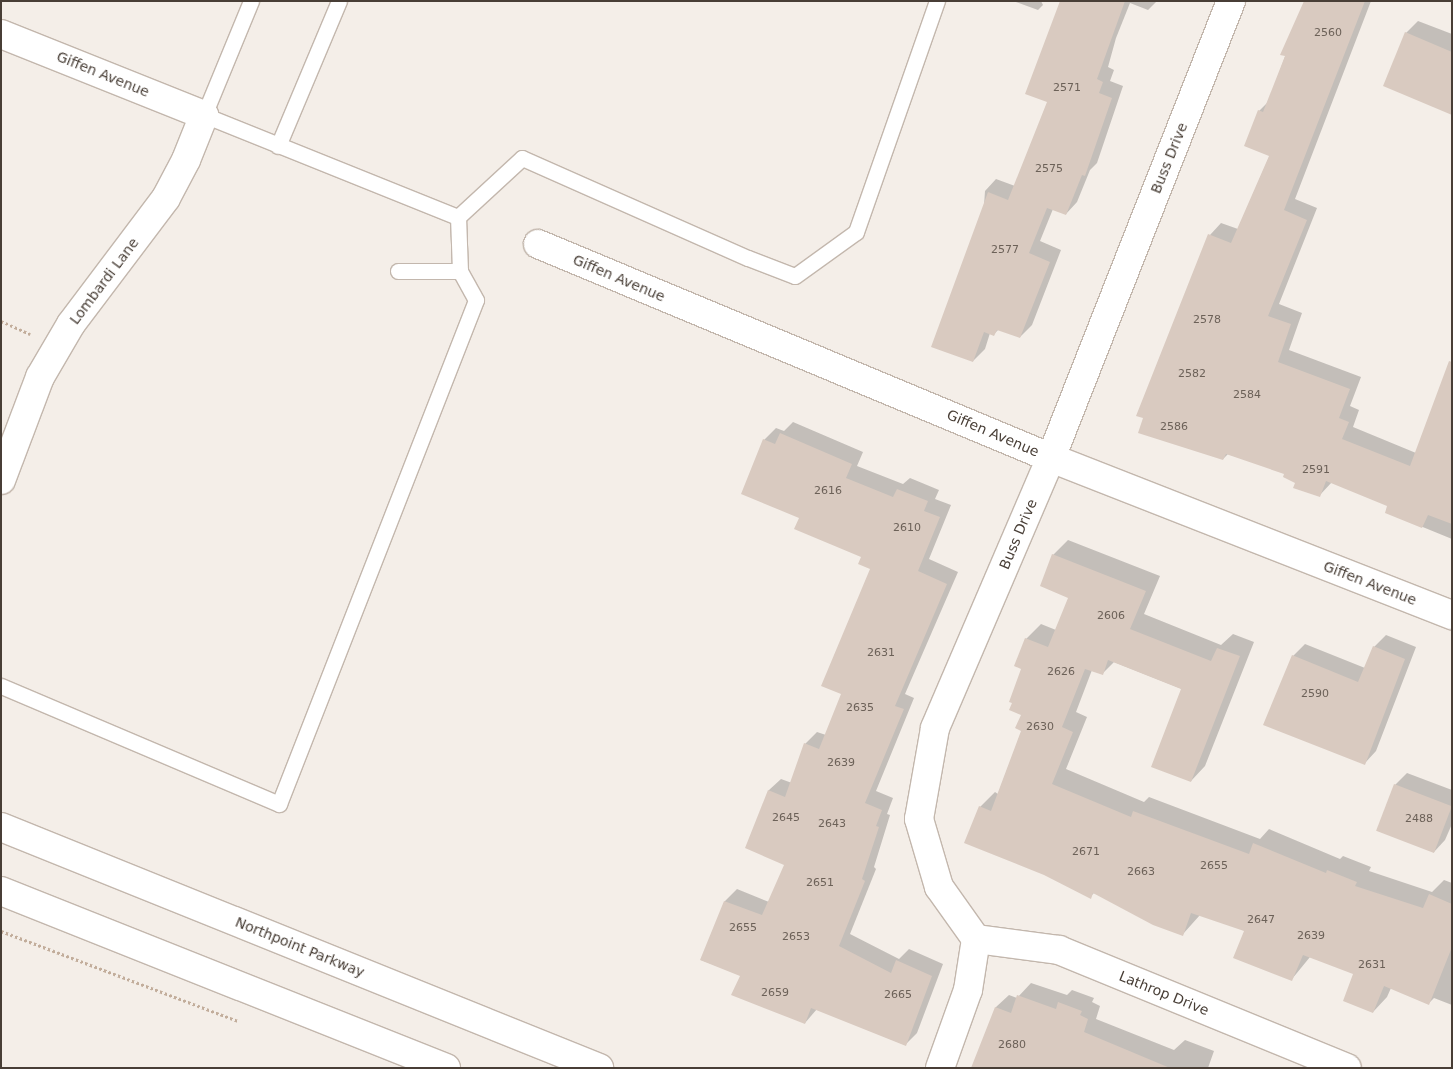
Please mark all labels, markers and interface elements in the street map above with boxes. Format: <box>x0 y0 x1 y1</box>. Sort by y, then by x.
house number: 2560 <box>1314 26 1342 40</box>
street label: Giffen Avenue <box>54 48 152 100</box>
house number: 2571 <box>1053 81 1081 95</box>
street label: Buss Drive <box>1147 120 1191 196</box>
house number: 2575 <box>1035 162 1063 176</box>
street label: Lombardi Lane <box>66 234 142 328</box>
house number: 2577 <box>991 243 1019 257</box>
street label: Giffen Avenue <box>570 251 668 305</box>
house number: 2578 <box>1193 313 1221 327</box>
house number: 2582 <box>1178 367 1206 381</box>
house number: 2584 <box>1233 388 1261 402</box>
street label: Giffen Avenue <box>944 406 1042 460</box>
house number: 2586 <box>1160 420 1188 434</box>
house number: 2591 <box>1302 463 1330 477</box>
house number: 2616 <box>814 484 842 498</box>
street label: Buss Drive <box>996 496 1040 572</box>
house number: 2610 <box>893 521 921 535</box>
street label: Giffen Avenue <box>1321 558 1419 608</box>
house number: 2606 <box>1097 609 1125 623</box>
house number: 2631 <box>867 646 895 660</box>
house number: 2626 <box>1047 665 1075 679</box>
house number: 2590 <box>1301 687 1329 701</box>
house number: 2635 <box>846 701 874 715</box>
house number: 2630 <box>1026 720 1054 734</box>
house number: 2639 <box>827 756 855 770</box>
house number: 2645 <box>772 811 800 825</box>
house number: 2488 <box>1405 812 1433 826</box>
house number: 2643 <box>818 817 846 831</box>
house number: 2671 <box>1072 845 1100 859</box>
house number: 2655 <box>1200 859 1228 873</box>
house number: 2663 <box>1127 865 1155 879</box>
house number: 2651 <box>806 876 834 890</box>
street label: Northpoint Parkway <box>233 913 367 981</box>
house number: 2647 <box>1247 913 1275 927</box>
house number: 2655 <box>729 921 757 935</box>
house number: 2639 <box>1297 929 1325 943</box>
house number: 2653 <box>782 930 810 944</box>
house number: 2631 <box>1358 958 1386 972</box>
street label: Lathrop Drive <box>1117 967 1211 1019</box>
house number: 2659 <box>761 986 789 1000</box>
house number: 2665 <box>884 988 912 1002</box>
house number: 2680 <box>998 1038 1026 1052</box>

